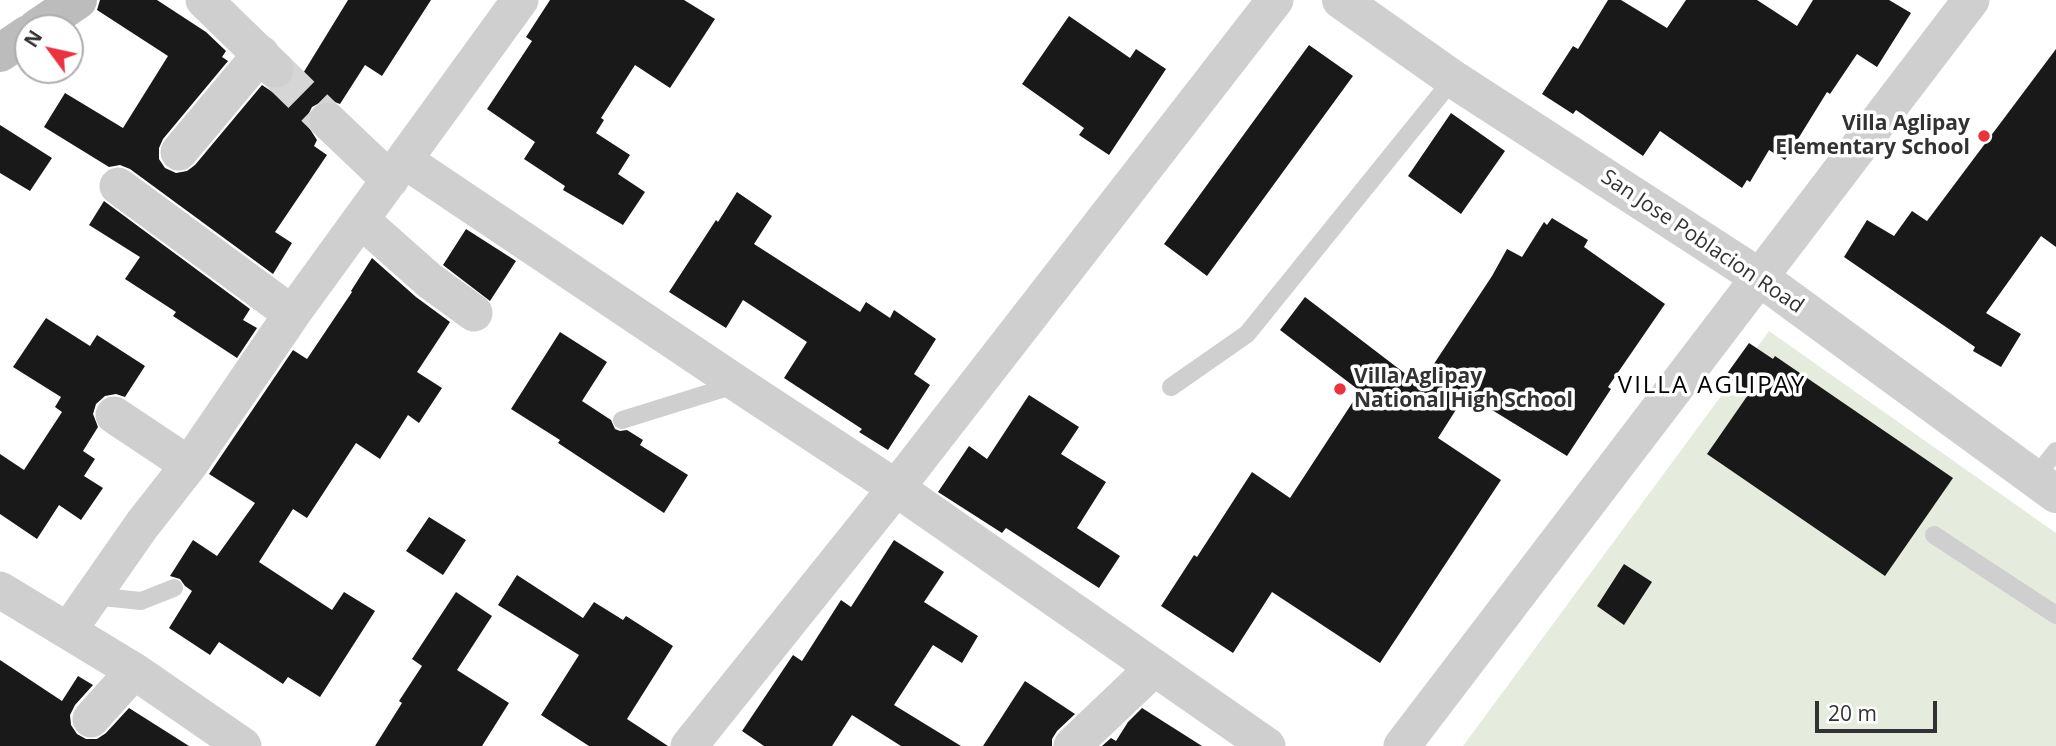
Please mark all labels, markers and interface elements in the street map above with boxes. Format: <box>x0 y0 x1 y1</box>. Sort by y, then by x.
north arrow <box>14 14 84 84</box>
text: N <box>18 25 48 52</box>
place label: Villa Aglipay Elementary School <box>1775 111 1970 161</box>
marker: Villa Aglipay Elementary School <box>1976 128 1992 144</box>
street label: San Jose Poblacion Road <box>1596 165 1808 319</box>
place label: Villa Aglipay National High School <box>1354 364 1573 414</box>
district label: VILLA AGLIPAY <box>1619 372 1805 400</box>
marker: Villa Aglipay National High School <box>1332 381 1348 397</box>
scale bar <box>1818 686 1940 730</box>
text: 20 m <box>1828 699 1877 727</box>

